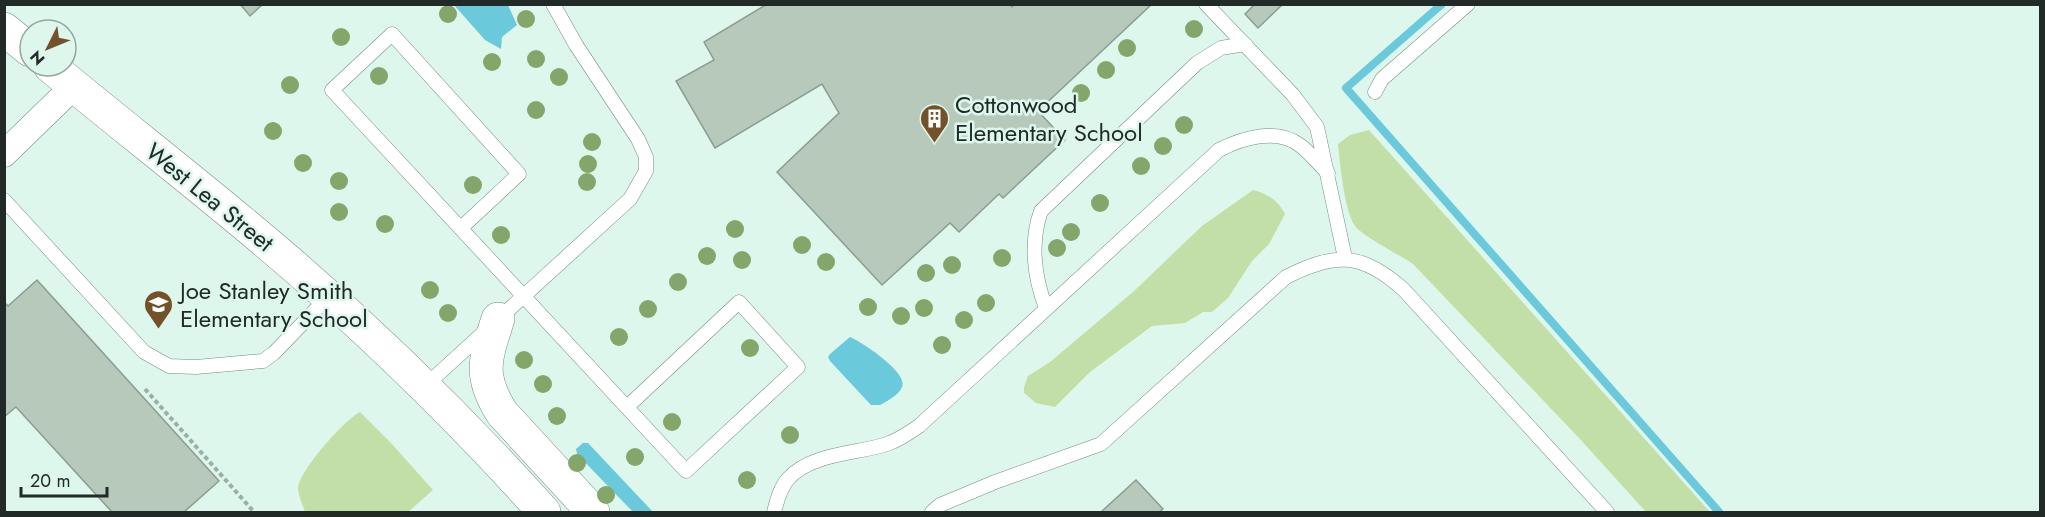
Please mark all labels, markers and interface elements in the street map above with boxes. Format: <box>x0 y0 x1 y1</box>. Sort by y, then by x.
north arrow <box>18 18 78 78</box>
text: N <box>25 45 50 70</box>
place label: Cottonwood Elementary School <box>955 87 1143 150</box>
building icon: Cottonwood Elementary School <box>918 102 950 144</box>
street label: West Lea Street <box>138 134 282 260</box>
place label: Joe Stanley Smith Elementary School <box>177 273 368 336</box>
school or university icon: Joe Stanley Smith Elementary School <box>143 288 175 330</box>
scale bar <box>21 460 106 498</box>
text: 20 m <box>30 468 70 494</box>

